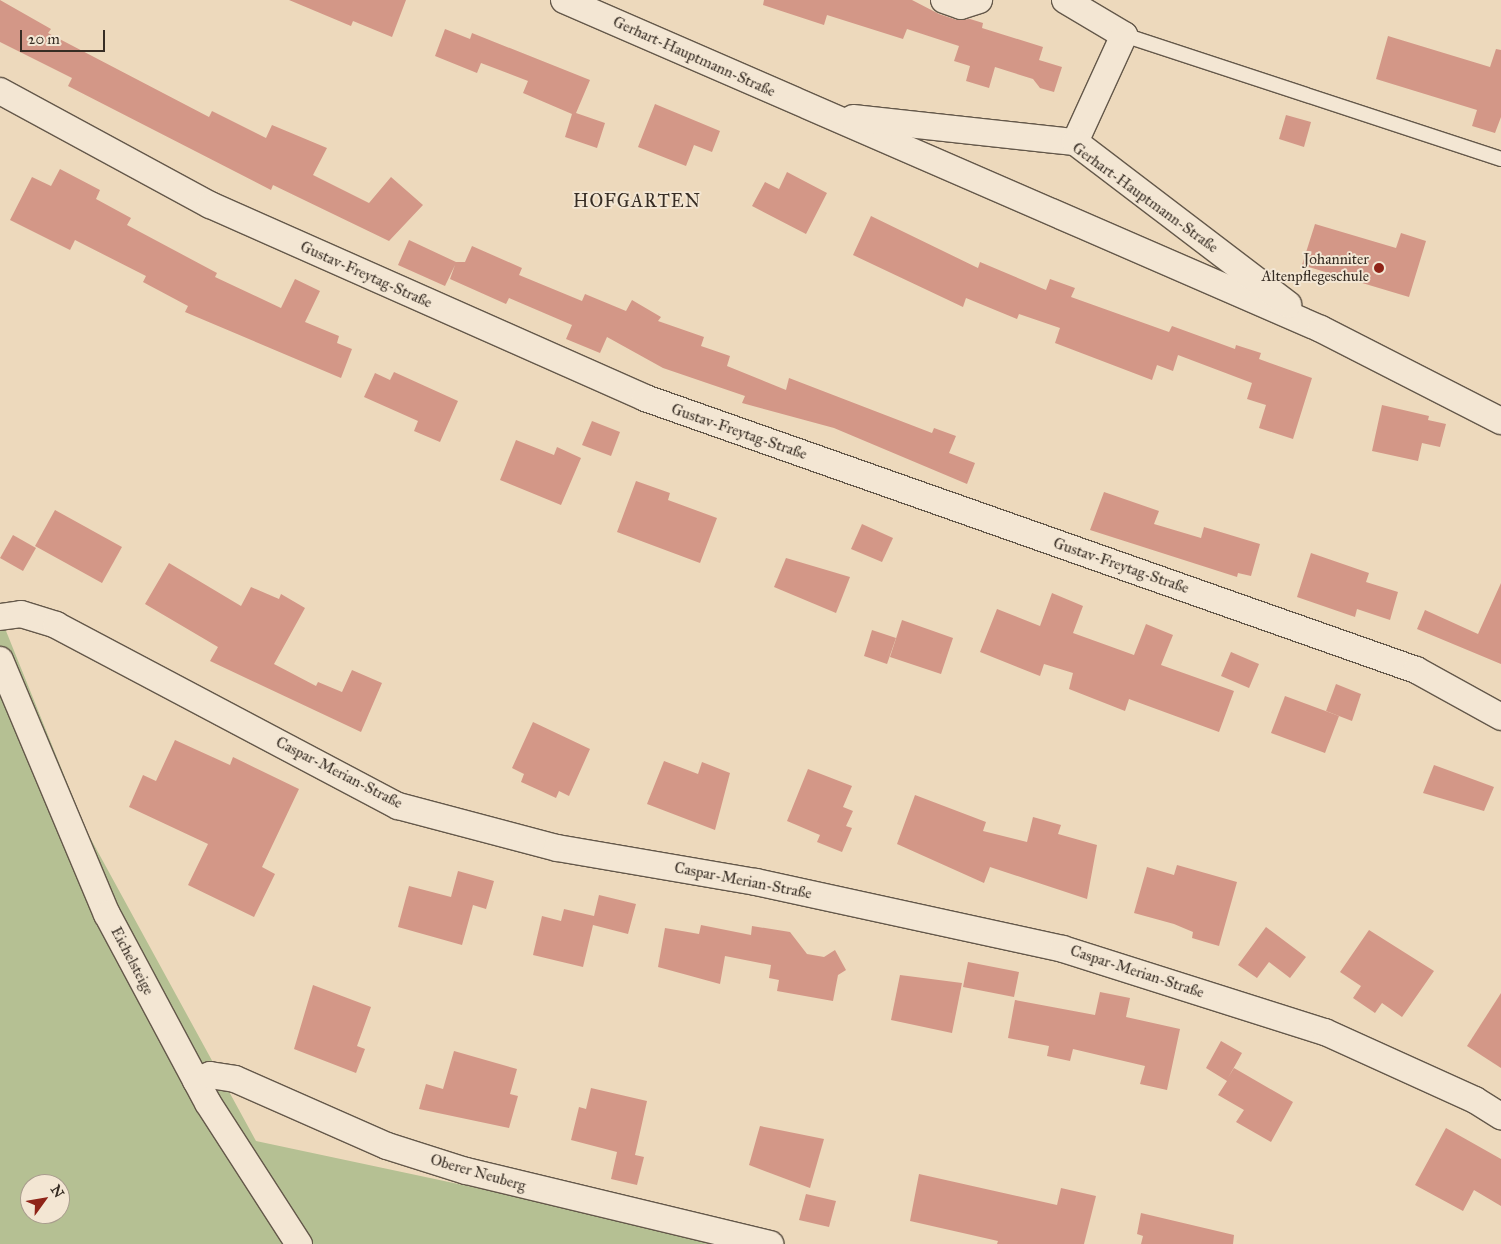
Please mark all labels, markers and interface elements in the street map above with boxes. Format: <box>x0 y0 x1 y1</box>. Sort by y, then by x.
street label: Gerhart-Hauptmann-Straße <box>610 13 778 101</box>
scale bar <box>22 20 108 52</box>
text: 20 m <box>28 30 60 48</box>
street label: Gerhart-Hauptmann-Straße <box>1069 139 1221 257</box>
district label: HOFGARTEN <box>572 190 702 212</box>
street label: Gustav-Freytag-Straße <box>297 238 435 312</box>
place label: Johanniter Altenpflegeschule <box>1261 250 1369 285</box>
marker: Johanniter Altenpflegeschule <box>1373 262 1385 274</box>
street label: Gustav-Freytag-Straße <box>669 400 809 464</box>
street label: Gustav-Freytag-Straße <box>1051 534 1191 598</box>
street label: Caspar-Merian-Straße <box>273 733 405 813</box>
street label: Caspar-Merian-Straße <box>673 859 813 903</box>
street label: Eichelsteige <box>107 924 157 998</box>
street label: Caspar-Merian-Straße <box>1068 942 1206 1002</box>
street label: Oberer Neuberg <box>428 1151 528 1195</box>
north arrow <box>20 1174 70 1224</box>
text: N <box>47 1182 68 1201</box>

